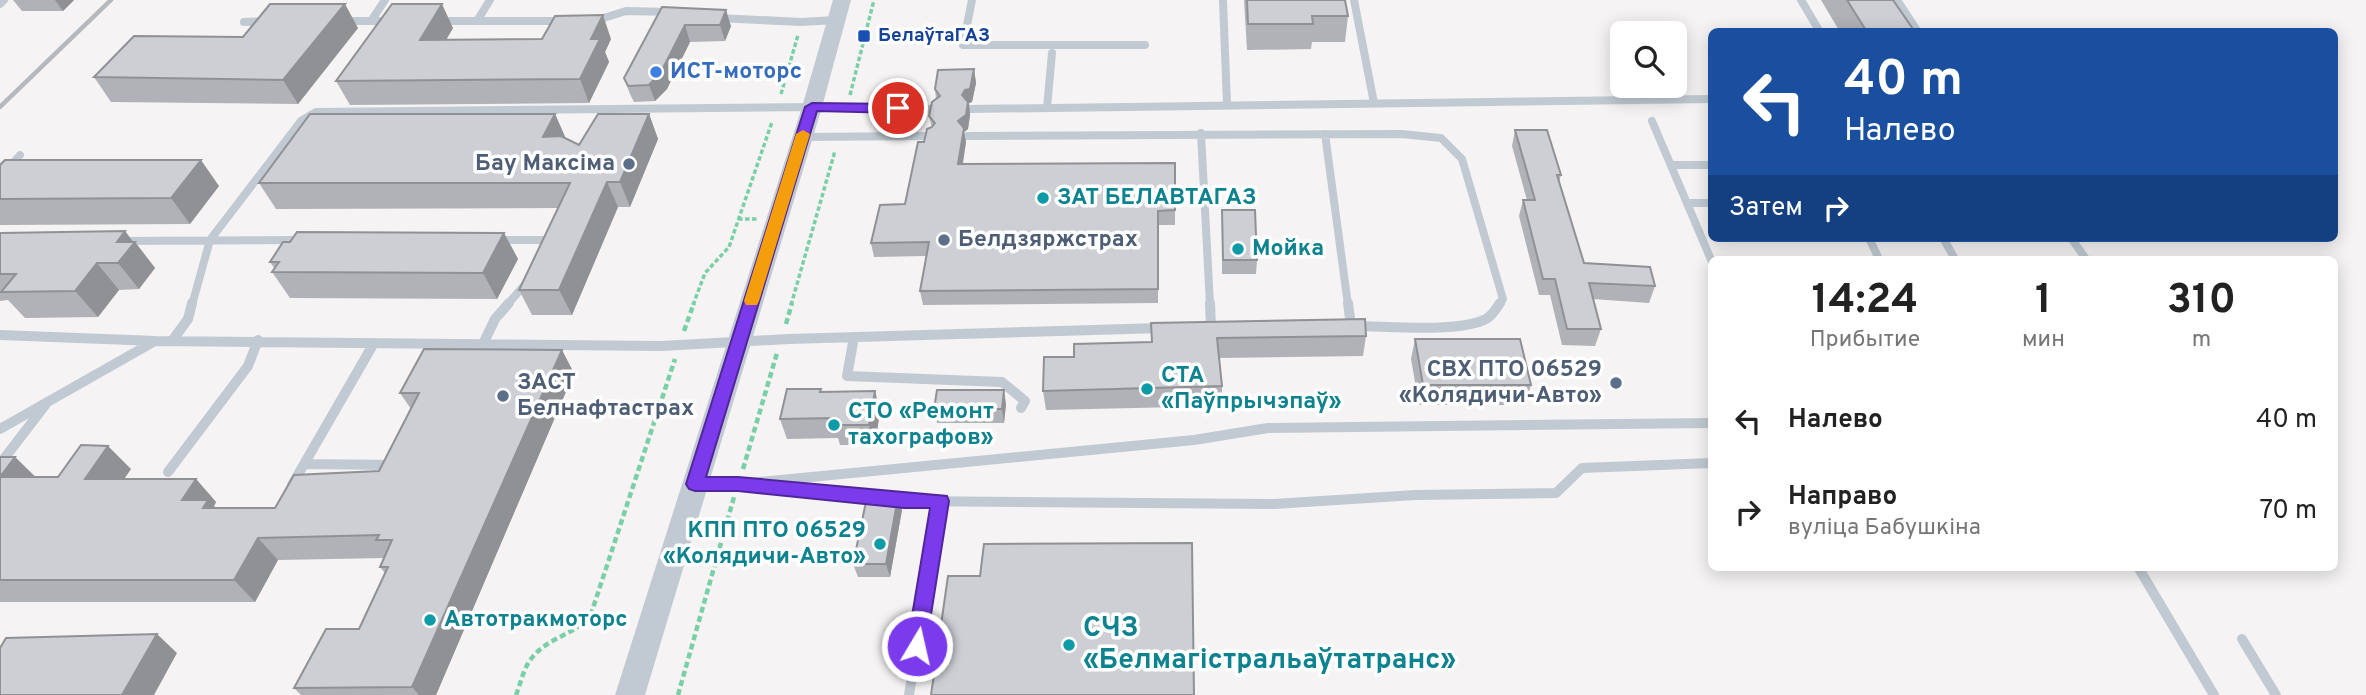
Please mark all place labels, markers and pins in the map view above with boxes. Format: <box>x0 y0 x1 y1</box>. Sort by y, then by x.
place label: БелаўтаГАЗ <box>878 24 990 48</box>
marker: БелаўтаГАЗ <box>856 28 872 44</box>
place label: ИСТ-моторс <box>670 58 802 87</box>
marker: ИСТ-моторс <box>648 64 664 80</box>
pin <box>868 78 928 138</box>
place label: Бау Максіма <box>475 150 615 179</box>
marker: Бау Максіма <box>621 156 637 172</box>
place label: ЗАТ БЕЛАВТАГАЗ <box>1057 184 1256 213</box>
marker: ЗАТ БЕЛАВТАГАЗ <box>1035 190 1051 206</box>
place label: Белдзяржстрах <box>958 226 1138 255</box>
marker: Белдзяржстрах <box>936 232 952 248</box>
place label: Мойка <box>1252 235 1324 264</box>
marker: Мойка <box>1230 241 1246 257</box>
place label: СВХ ПТО 06529 «Колядичи-Авто» <box>1399 356 1602 411</box>
place label: СТА «Паўпрычэпаў» <box>1161 362 1342 417</box>
place label: ЗАСТ Белнафтастрах <box>517 369 694 424</box>
marker: СВХ ПТО 06529 «Колядичи-Авто» <box>1608 375 1624 391</box>
marker: СТА «Паўпрычэпаў» <box>1139 381 1155 397</box>
marker: ЗАСТ Белнафтастрах <box>495 388 511 404</box>
place label: СТО «Ремонт тахографов» <box>848 398 994 453</box>
marker: СТО «Ремонт тахографов» <box>826 417 842 433</box>
place label: КПП ПТО 06529 «Колядичи-Авто» <box>663 517 866 572</box>
marker: КПП ПТО 06529 «Колядичи-Авто» <box>872 536 888 552</box>
place label: Автотракмоторс <box>444 606 628 635</box>
place label: СЧЗ «Белмагістральаўтатранс» <box>1083 611 1456 679</box>
marker: Автотракмоторс <box>422 612 438 628</box>
marker: СЧЗ «Белмагістральаўтатранс» <box>1061 637 1077 653</box>

